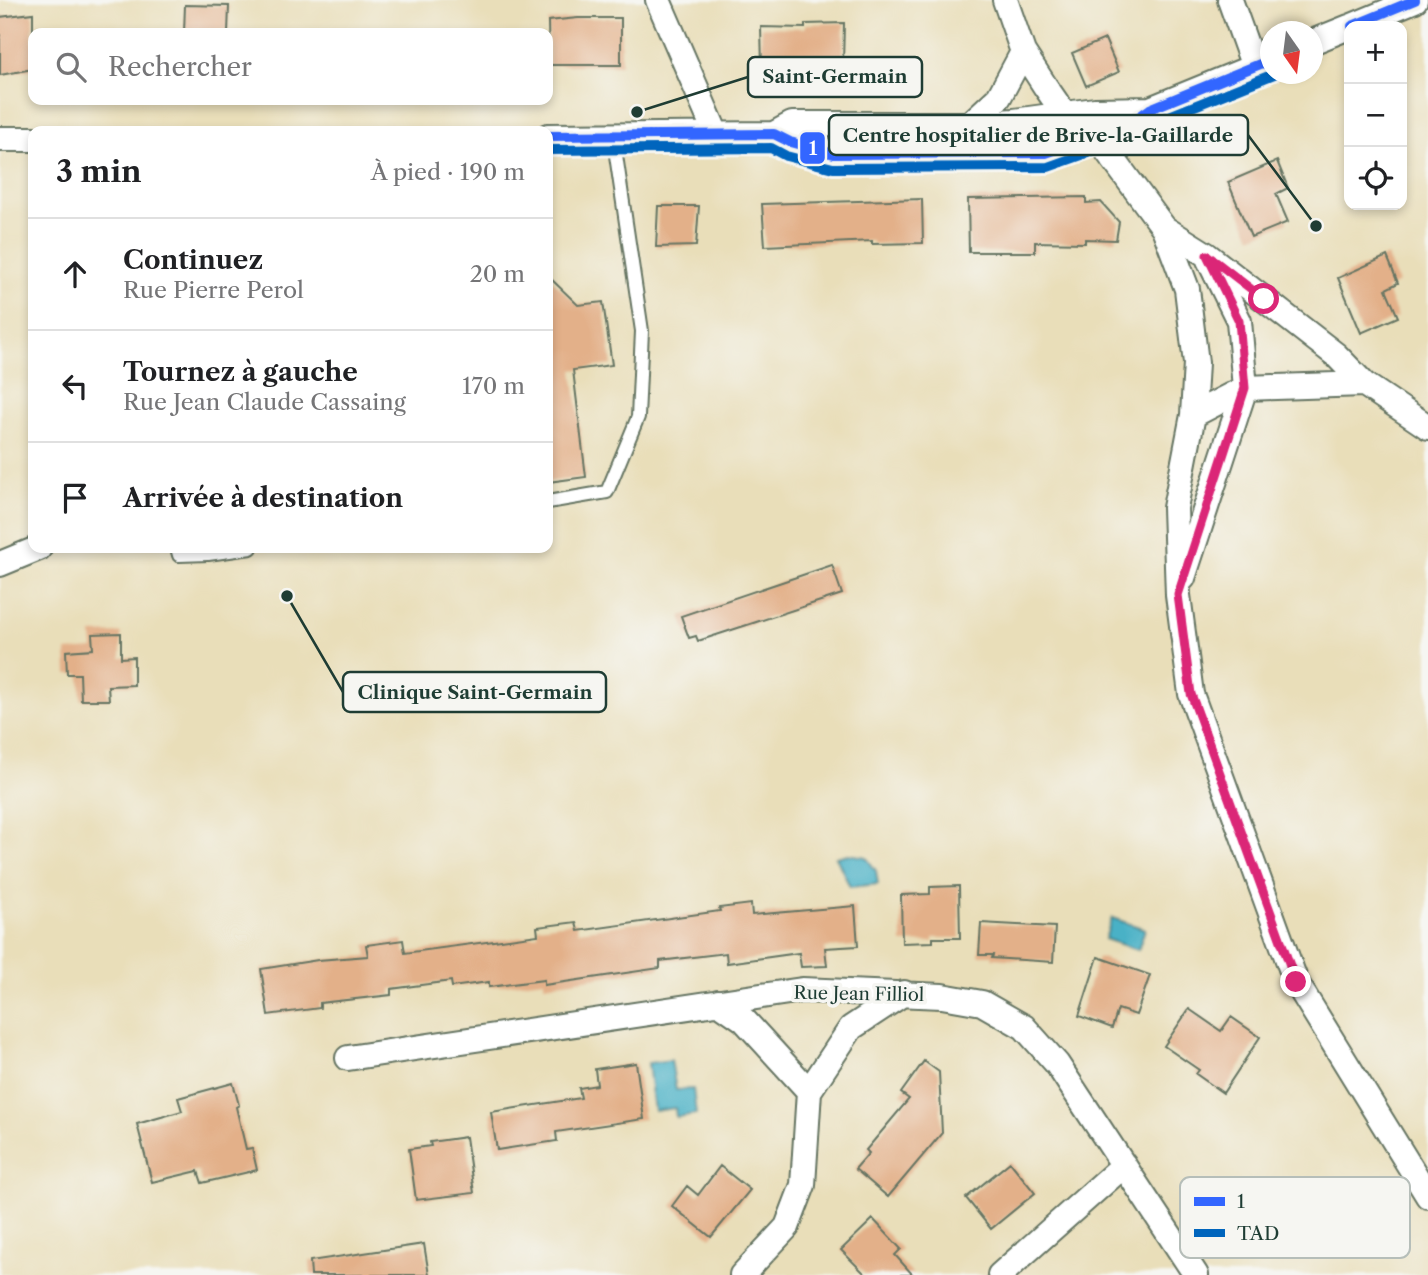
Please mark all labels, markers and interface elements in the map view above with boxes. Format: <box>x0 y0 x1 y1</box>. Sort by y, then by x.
north arrow <box>1260 21 1323 84</box>
map controls <box>1344 21 1407 210</box>
button: + <box>1344 21 1407 84</box>
search box <box>28 28 553 105</box>
icon: search <box>52 48 90 86</box>
text: Rechercher <box>108 51 252 83</box>
callout: Saint-Germain <box>748 57 922 97</box>
text: Saint-Germain <box>762 65 908 88</box>
button: − <box>1344 84 1407 147</box>
callout: Centre hospitalier de Brive-la-Gaillarde <box>829 115 1248 155</box>
text: Centre hospitalier de Brive-la-Gaillarde <box>843 124 1233 147</box>
line badge: 1 <box>799 131 826 165</box>
text: 1 <box>809 137 818 160</box>
button: locate <box>1344 147 1407 210</box>
text: 3 min <box>56 153 142 190</box>
text: À pied · 190 m <box>371 158 525 186</box>
text: Continuez <box>123 244 263 276</box>
icon: ahead <box>56 255 94 293</box>
text: 20 m <box>470 260 525 288</box>
text: Rue Pierre Perol <box>123 276 304 304</box>
route start <box>1248 283 1279 314</box>
text: Tournez à gauche <box>123 356 358 388</box>
icon: left <box>56 367 94 405</box>
text: 170 m <box>462 372 525 400</box>
text: Rue Jean Claude Cassaing <box>123 388 406 416</box>
icon: arrive <box>56 479 94 517</box>
text: Arrivée à destination <box>123 482 403 514</box>
callout: Clinique Saint-Germain <box>343 672 606 712</box>
text: Clinique Saint-Germain <box>357 681 593 704</box>
route end <box>1280 966 1311 997</box>
street label: Rue Jean Filliol <box>794 982 924 1006</box>
legend <box>1180 1177 1410 1258</box>
text: 1 <box>1237 1190 1245 1213</box>
text: TAD <box>1237 1222 1279 1245</box>

